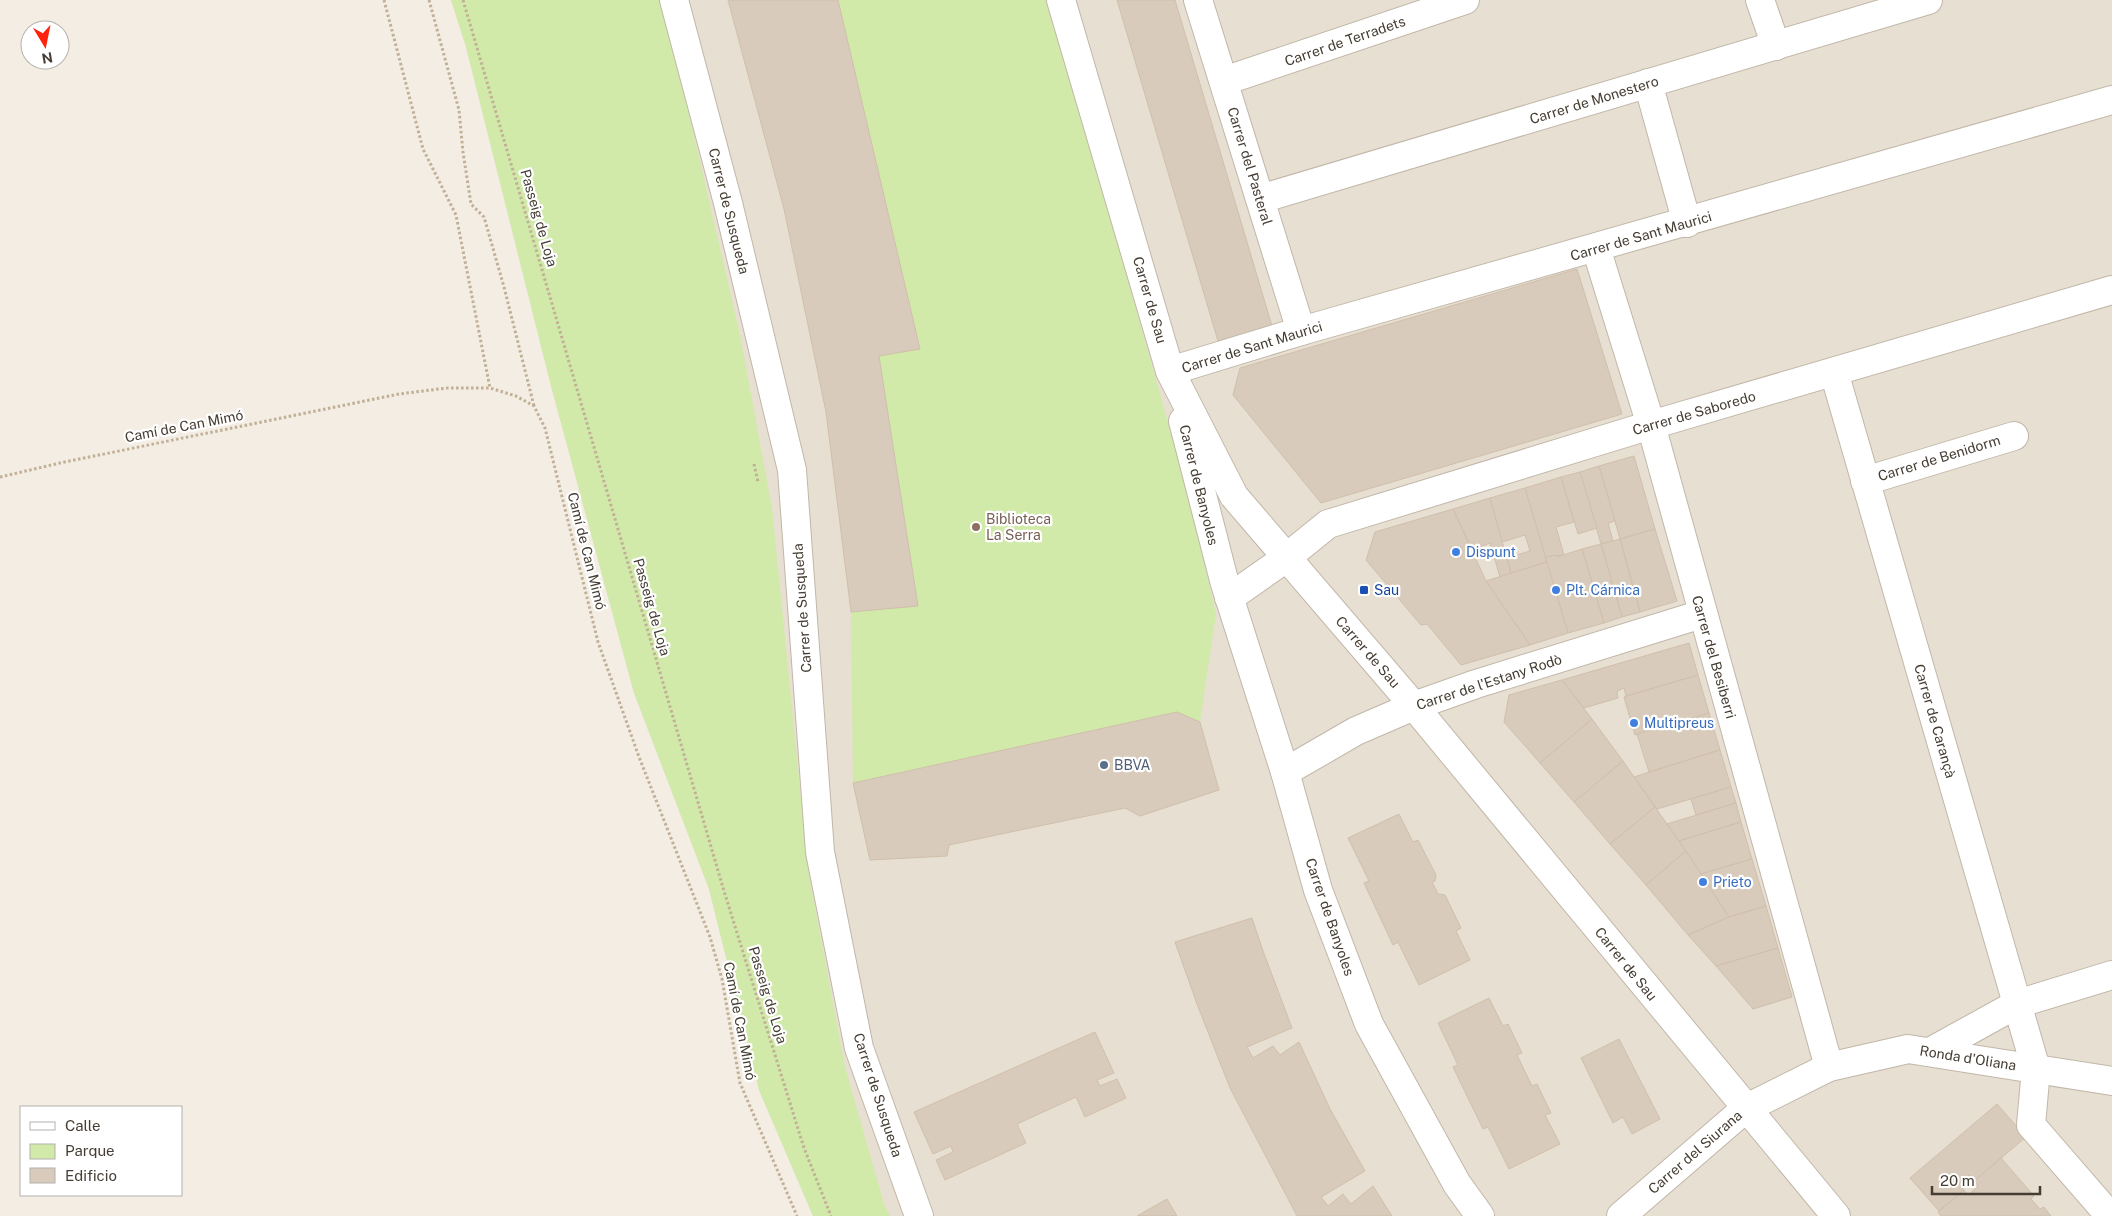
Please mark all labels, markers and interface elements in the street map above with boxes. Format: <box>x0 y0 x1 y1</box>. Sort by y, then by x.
street label: Carrer de Terradets <box>1283 13 1407 69</box>
north arrow <box>20 20 70 70</box>
text: N <box>40 49 54 67</box>
street label: Carrer de Monestero <box>1528 73 1660 127</box>
street label: Carrer del Pasteral <box>1224 105 1276 227</box>
street label: Carrer de Susqueda <box>706 146 752 276</box>
street label: Passeig de Loja <box>517 167 561 269</box>
street label: Carrer de Sant Maurici <box>1568 208 1714 264</box>
street label: Carrer de Sau <box>1130 255 1170 345</box>
street label: Carrer de Sant Maurici <box>1180 318 1324 376</box>
street label: Carrer de Saboredo <box>1631 388 1757 438</box>
street label: Camí de Can Mimó <box>123 407 245 445</box>
street label: Carrer de Banyoles <box>1176 423 1222 547</box>
street label: Carrer de Benidorm <box>1876 432 2002 484</box>
street label: Camí de Can Mimó <box>565 491 609 611</box>
place label: Biblioteca La Serra <box>986 511 1051 543</box>
marker: Biblioteca La Serra <box>970 521 982 533</box>
street label: Carrer de Susqueda <box>790 543 814 673</box>
place label: Dispunt <box>1466 544 1516 560</box>
marker: Dispunt <box>1450 546 1462 558</box>
street label: Passeig de Loja <box>630 556 674 658</box>
place label: Sau <box>1374 582 1399 598</box>
place label: Plt. Cárnica <box>1566 582 1640 598</box>
marker: Sau <box>1358 584 1370 596</box>
marker: Plt. Cárnica <box>1550 584 1562 596</box>
street label: Carrer del Besiberri <box>1689 594 1739 720</box>
street label: Carrer de Sau <box>1333 613 1403 691</box>
street label: Carrer de l'Estany Rodò <box>1414 651 1564 713</box>
street label: Carrer de Carançà <box>1911 662 1959 780</box>
place label: Multipreus <box>1644 715 1714 731</box>
marker: Multipreus <box>1628 717 1640 729</box>
place label: BBVA <box>1114 757 1150 773</box>
marker: BBVA <box>1098 759 1110 771</box>
street label: Carrer de Banyoles <box>1302 856 1358 978</box>
place label: Prieto <box>1713 874 1752 890</box>
marker: Prieto <box>1697 876 1709 888</box>
street label: Carrer de Sau <box>1592 924 1660 1004</box>
street label: Passeig de Loja <box>746 945 790 1045</box>
street label: Camí de Can Mimó <box>721 960 759 1082</box>
street label: Carrer de Susqueda <box>850 1031 906 1159</box>
street label: Ronda d'Oliana <box>1919 1042 2017 1074</box>
legend <box>20 1106 182 1196</box>
street label: Carrer del Siurana <box>1645 1107 1745 1197</box>
text: Calle <box>65 1117 101 1134</box>
text: Parque <box>65 1142 115 1159</box>
scale bar <box>1932 1164 2040 1196</box>
text: Edificio <box>65 1167 117 1184</box>
text: 20 m <box>1940 1172 1975 1189</box>

